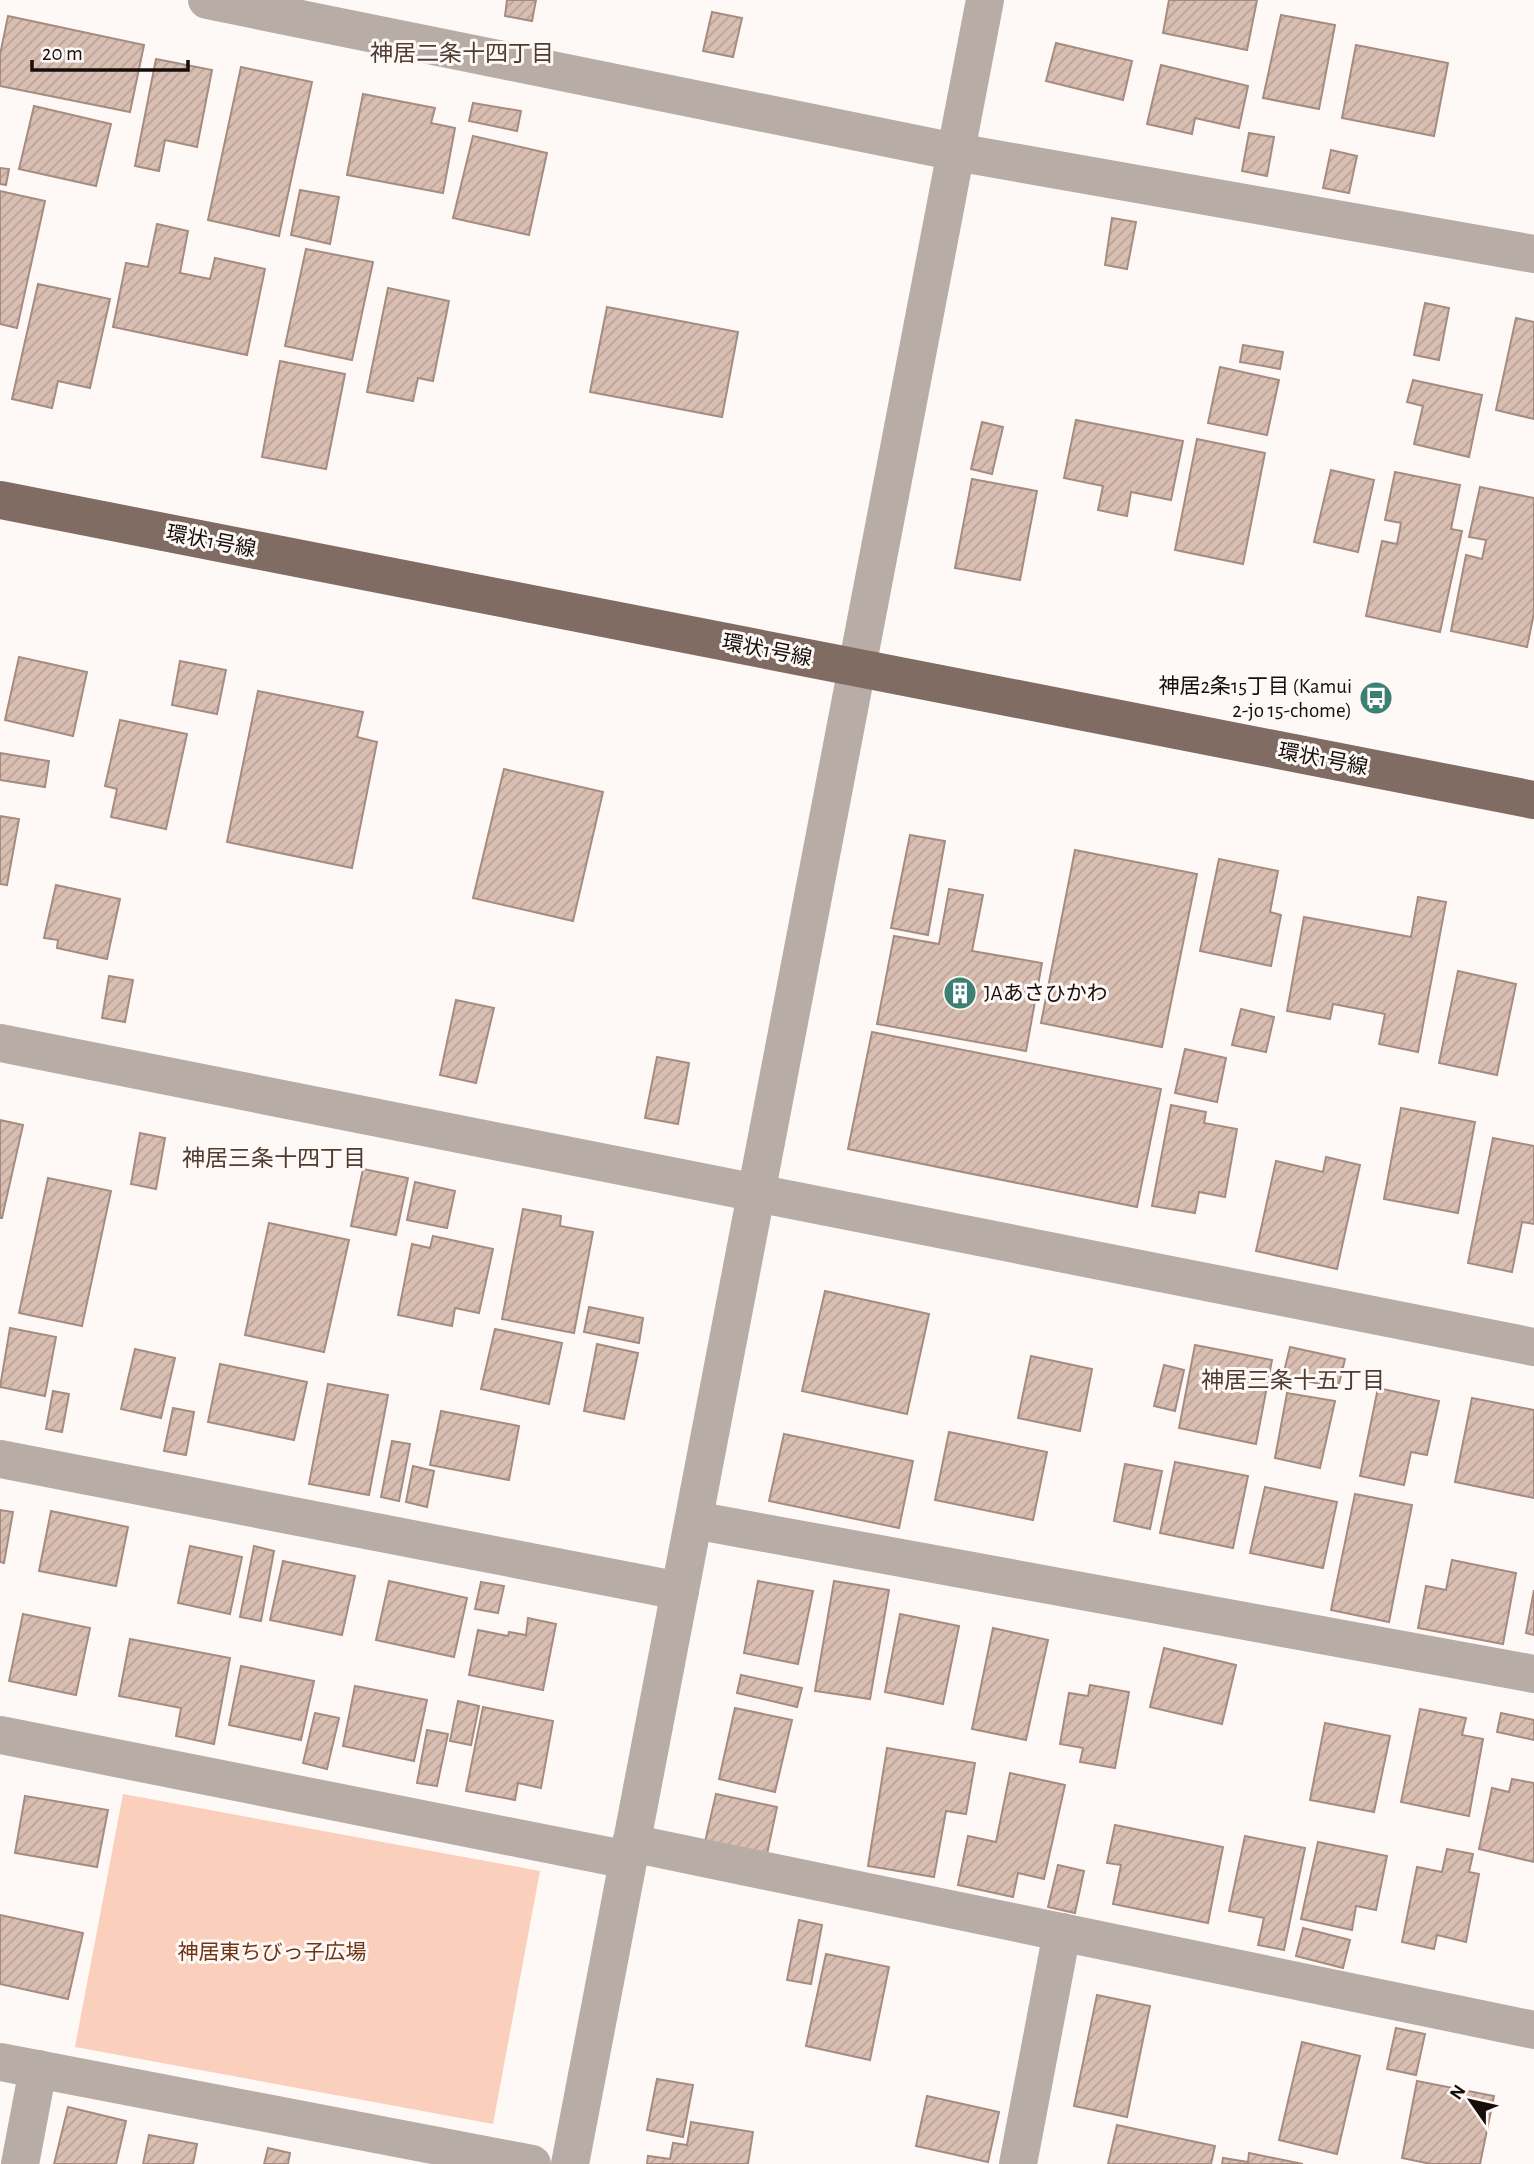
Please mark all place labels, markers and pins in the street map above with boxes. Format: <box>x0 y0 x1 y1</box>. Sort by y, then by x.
place label: 神居2条15丁目 (Kamui 2-jo 15-chome) <box>1159 675 1352 721</box>
bus stop icon: 神居2条15丁目 (Kamui 2-jo 15-chome) <box>1357 679 1395 717</box>
building icon: JAあさひかわ <box>941 974 979 1012</box>
place label: JAあさひかわ <box>984 983 1108 1004</box>

